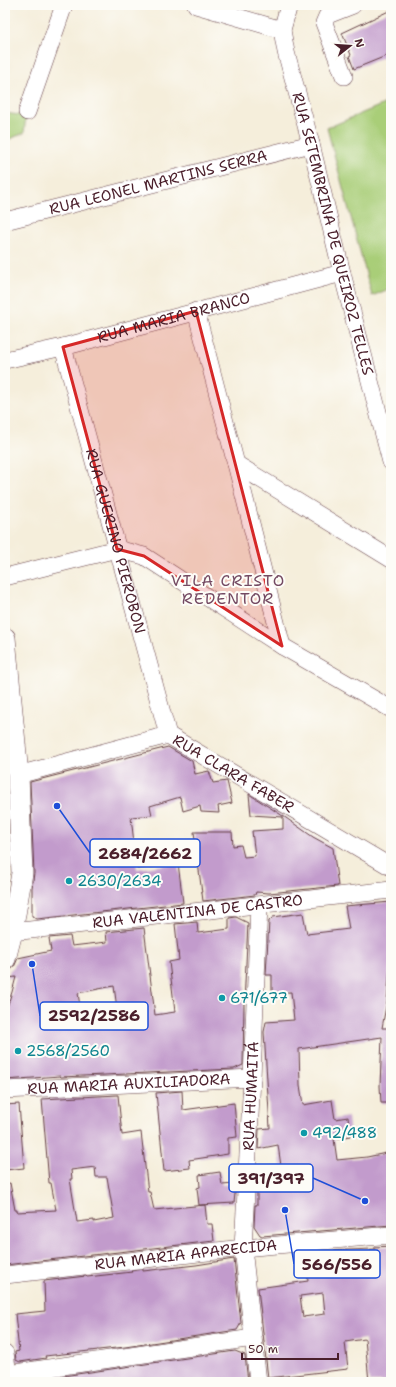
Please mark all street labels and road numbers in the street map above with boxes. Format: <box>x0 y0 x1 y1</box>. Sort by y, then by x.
street label: RUA SETEMBRINA DE QUEIROZ TELLES <box>287 90 378 377</box>
street label: RUA LEONEL MARTINS SERRA <box>47 145 269 219</box>
street label: RUA MARIA BRANCO <box>95 288 252 347</box>
street label: RUA GUERINO PIEROBON <box>81 446 150 636</box>
street label: RUA CLARA FABER <box>169 730 297 817</box>
street label: RUA VALENTINA DE CASTRO <box>91 890 304 933</box>
street label: RUA HUMAITÁ <box>238 1041 263 1151</box>
street label: RUA MARIA AUXILIADORA <box>27 1069 231 1099</box>
street label: RUA MARIA APARECIDA <box>94 1235 278 1275</box>

